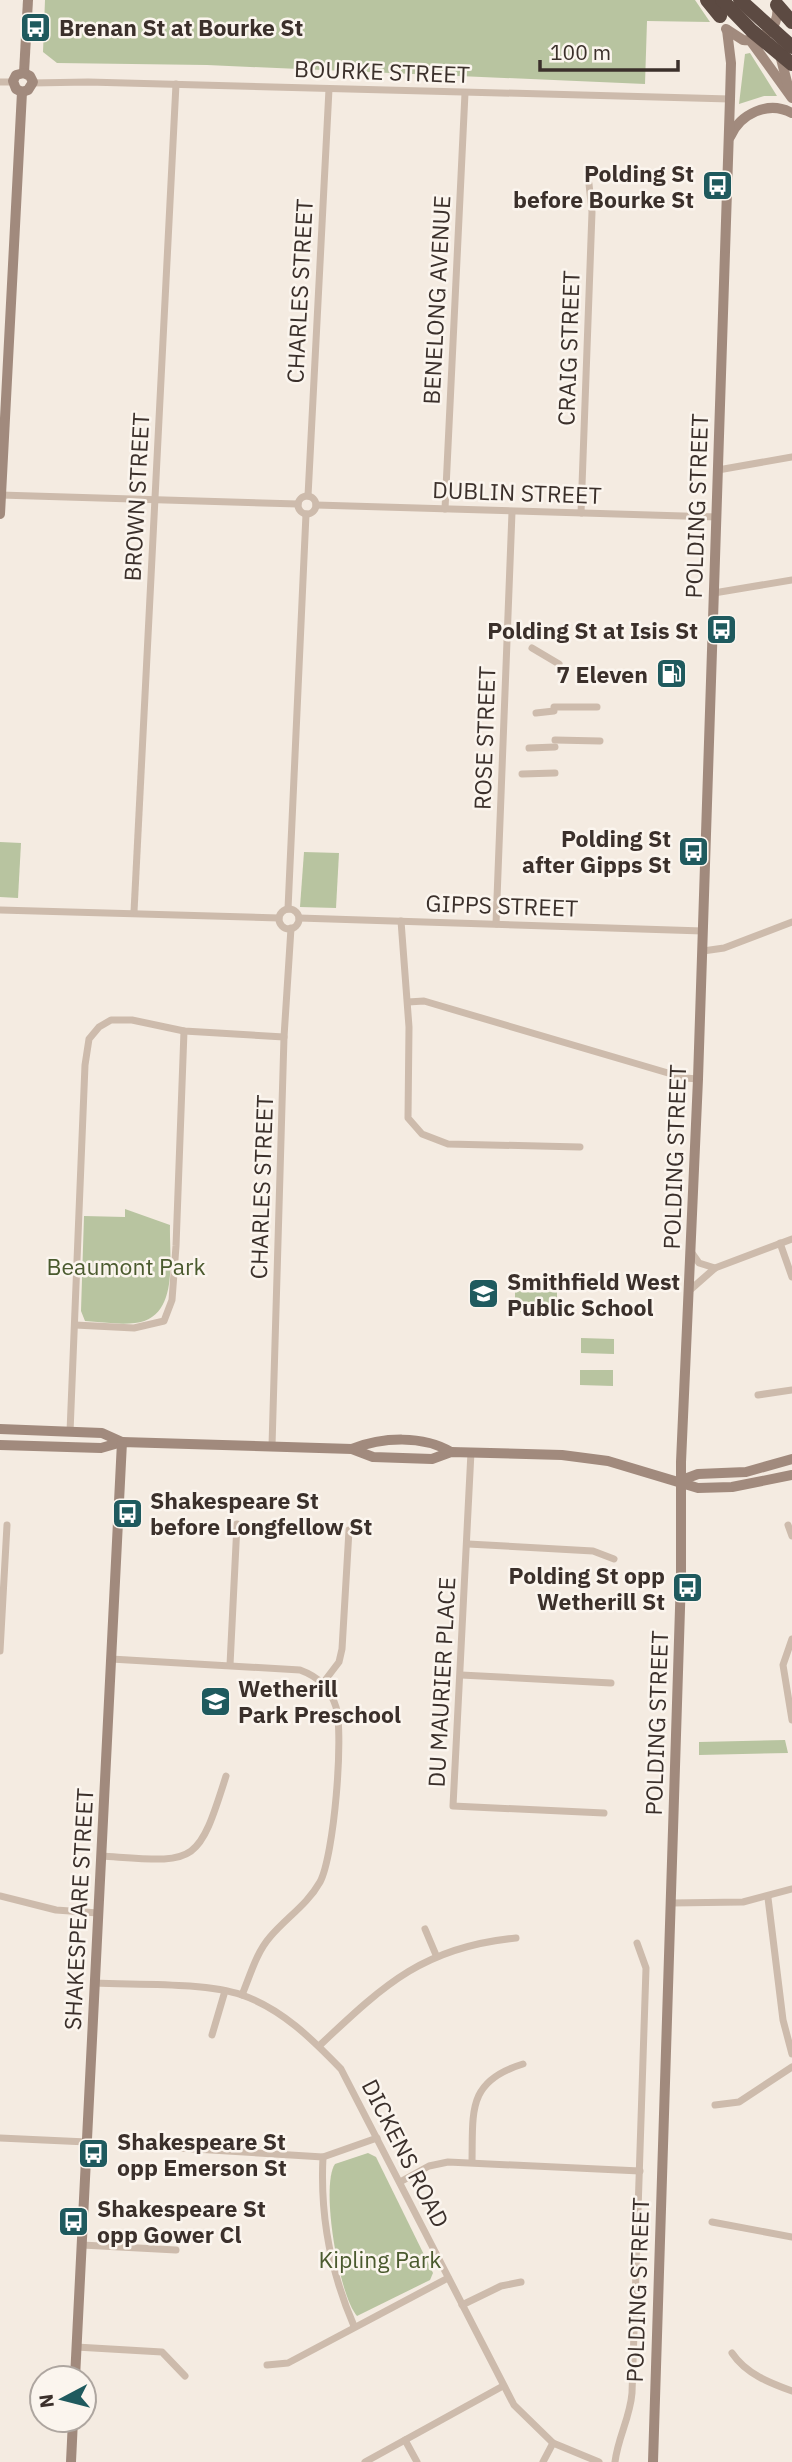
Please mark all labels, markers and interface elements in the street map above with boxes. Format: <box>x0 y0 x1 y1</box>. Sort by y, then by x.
bus stop icon: Brenan St at Bourke St <box>19 10 53 44</box>
place label: Brenan St at Bourke St <box>59 12 304 42</box>
scale bar <box>540 28 678 72</box>
text: 100 m <box>550 38 611 66</box>
street label: BOURKE STREET <box>294 53 470 89</box>
place label: Polding St before Bourke St <box>513 158 694 214</box>
bus stop icon: Polding St before Bourke St <box>700 169 734 203</box>
street label: BENELONG AVENUE <box>416 195 456 405</box>
street label: CHARLES STREET <box>279 198 319 384</box>
street label: CRAIG STREET <box>550 270 586 426</box>
street label: BROWN STREET <box>117 412 155 582</box>
street label: POLDING STREET <box>678 413 714 599</box>
street label: DUBLIN STREET <box>432 474 602 510</box>
bus stop icon: Polding St at Isis St <box>704 613 738 647</box>
place label: Polding St at Isis St <box>487 615 698 645</box>
fuel station icon: 7 Eleven <box>654 657 688 691</box>
place label: 7 Eleven <box>556 659 648 689</box>
street label: ROSE STREET <box>466 666 502 810</box>
place label: Polding St after Gipps St <box>522 823 671 879</box>
bus stop icon: Polding St after Gipps St <box>677 834 711 868</box>
street label: GIPPS STREET <box>425 887 579 923</box>
street label: POLDING STREET <box>656 1064 692 1250</box>
street label: CHARLES STREET <box>243 1094 279 1280</box>
park label: Beaumont Park <box>46 1251 206 1281</box>
place label: Smithfield West Public School <box>507 1266 680 1322</box>
school or university icon: Smithfield West Public School <box>467 1277 501 1311</box>
place label: Shakespeare St before Longfellow St <box>150 1485 373 1541</box>
bus stop icon: Shakespeare St before Longfellow St <box>110 1496 144 1530</box>
place label: Polding St opp Wetherill St <box>509 1560 665 1616</box>
bus stop icon: Polding St opp Wetherill St <box>671 1571 705 1605</box>
street label: DU MAURIER PLACE <box>421 1576 461 1788</box>
street label: POLDING STREET <box>638 1630 674 1816</box>
place label: Wetherill Park Preschool <box>238 1673 401 1729</box>
school or university icon: Wetherill Park Preschool <box>198 1684 232 1718</box>
street label: SHAKESPEARE STREET <box>57 1787 99 2031</box>
street label: DICKENS ROAD <box>356 2074 456 2232</box>
place label: Shakespeare St opp Emerson St <box>117 2126 287 2182</box>
bus stop icon: Shakespeare St opp Emerson St <box>77 2137 111 2171</box>
place label: Shakespeare St opp Gower Cl <box>97 2193 266 2249</box>
street label: POLDING STREET <box>619 2197 655 2383</box>
bus stop icon: Shakespeare St opp Gower Cl <box>57 2204 91 2238</box>
park label: Kipling Park <box>319 2244 441 2274</box>
north arrow <box>28 2364 98 2434</box>
text: N <box>33 2393 59 2409</box>

